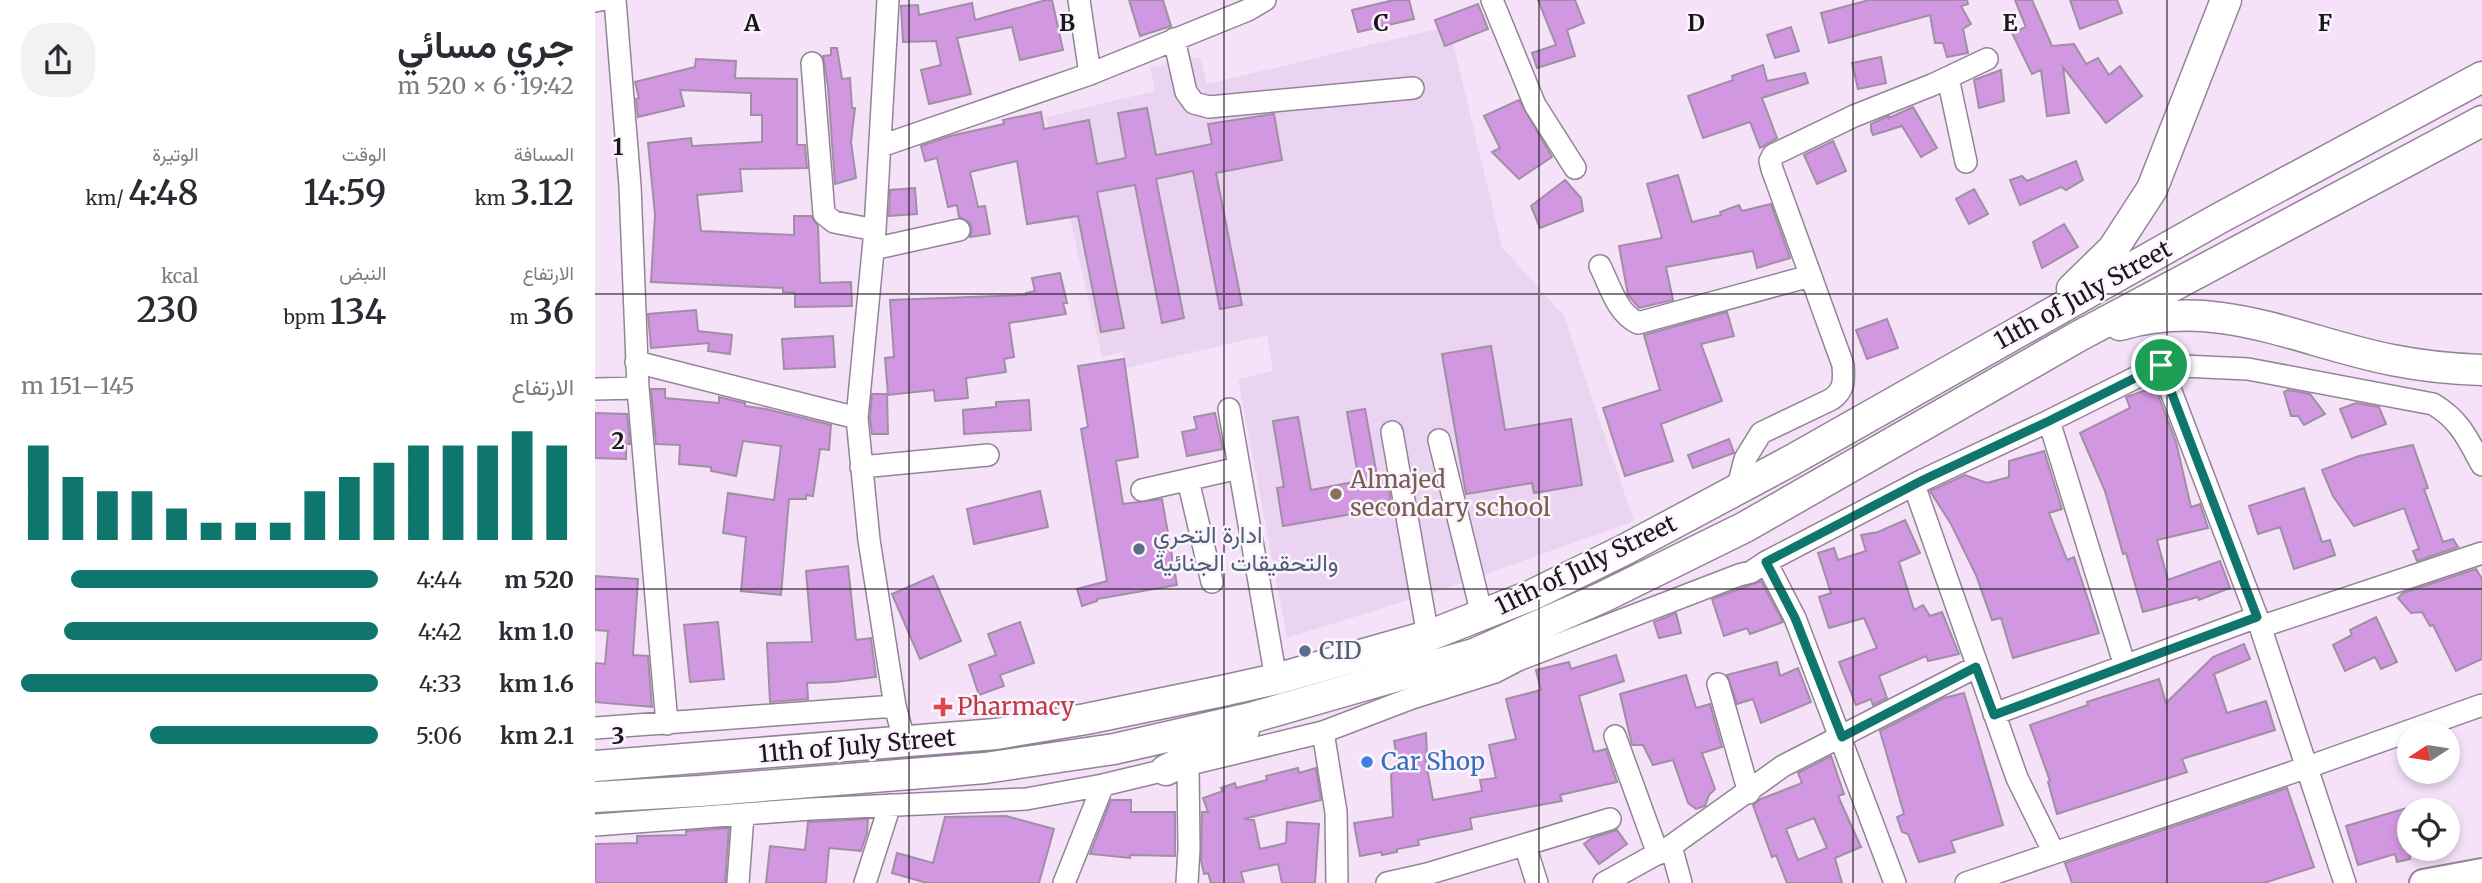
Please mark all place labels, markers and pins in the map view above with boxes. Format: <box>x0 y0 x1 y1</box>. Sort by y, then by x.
pin <box>2131 335 2191 395</box>
place label: Almajed secondary school <box>1349 464 1550 523</box>
marker: Almajed secondary school <box>1328 486 1344 502</box>
place label: ادارة التحري والتحقيقات الجنائية <box>1153 519 1338 578</box>
marker: ادارة التحري والتحقيقات الجنائية <box>1131 541 1147 557</box>
place label: CID <box>1319 635 1362 666</box>
marker: CID <box>1297 643 1313 659</box>
place label: Pharmacy <box>957 691 1075 722</box>
marker: Pharmacy <box>935 699 951 715</box>
place label: Car Shop <box>1381 746 1485 777</box>
marker: Car Shop <box>1359 754 1375 770</box>

